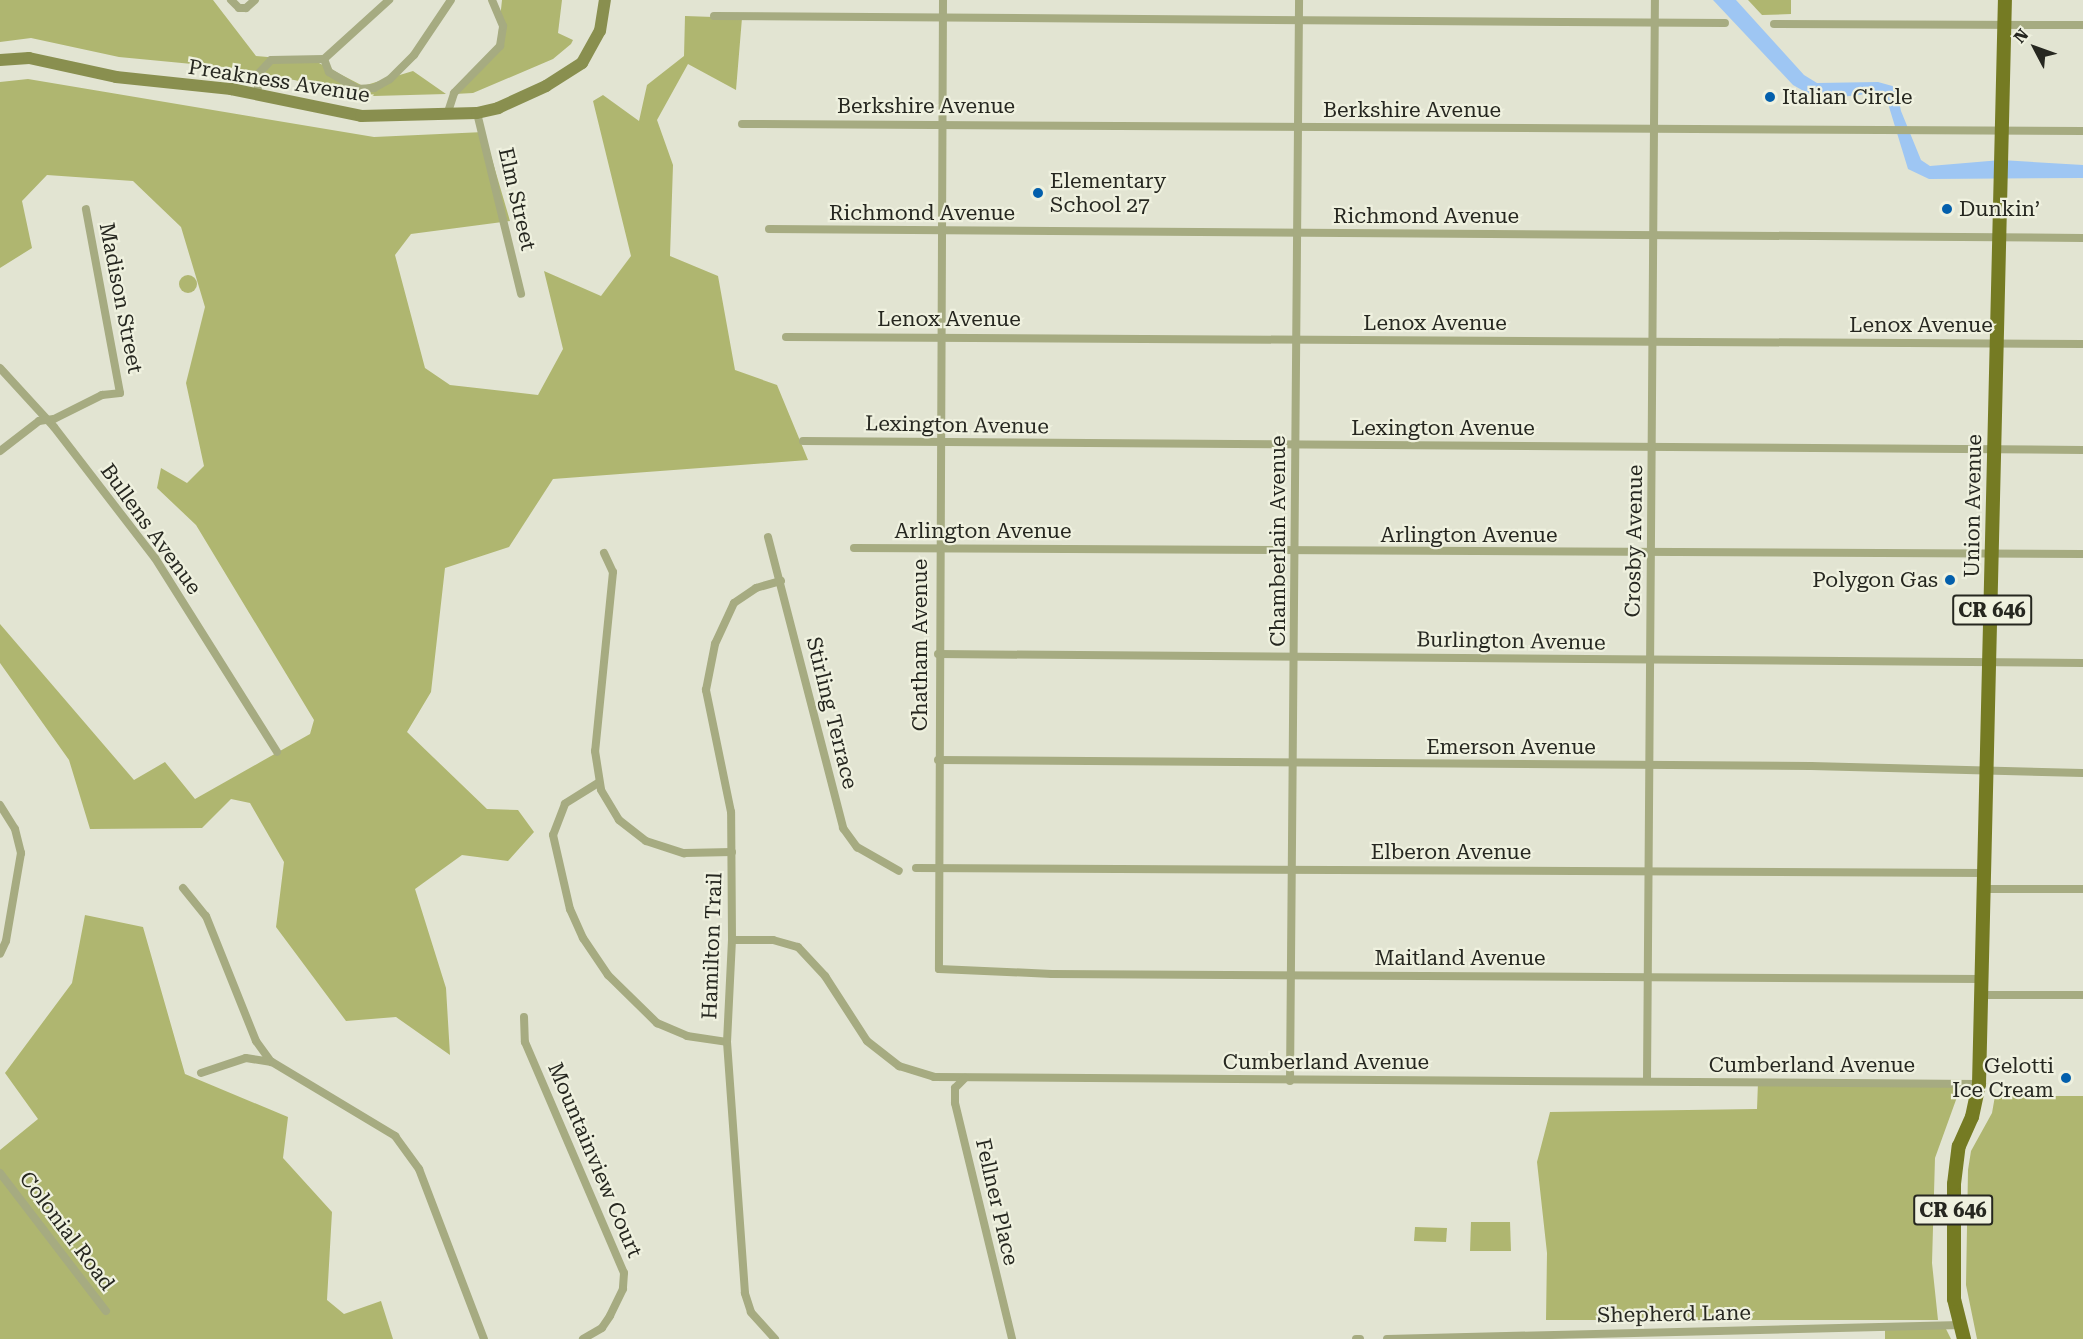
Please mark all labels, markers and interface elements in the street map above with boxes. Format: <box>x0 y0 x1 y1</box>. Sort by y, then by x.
north arrow <box>2005 18 2065 78</box>
text: N <box>2010 25 2032 47</box>
street label: Preakness Avenue <box>186 54 372 108</box>
place label: Italian Circle <box>1782 84 1913 110</box>
marker: Italian Circle <box>1763 90 1777 104</box>
street label: Berkshire Avenue <box>837 93 1015 119</box>
street label: Berkshire Avenue <box>1323 97 1501 123</box>
street label: Elm Street <box>493 145 541 253</box>
place label: Elementary School 27 <box>1050 168 1166 218</box>
marker: Elementary School 27 <box>1031 186 1045 200</box>
place label: Dunkin’ <box>1959 196 2040 222</box>
street label: Richmond Avenue <box>829 200 1015 226</box>
marker: Dunkin’ <box>1940 202 1954 216</box>
street label: Richmond Avenue <box>1333 203 1519 229</box>
street label: Madison Street <box>94 220 148 376</box>
street label: Lenox Avenue <box>877 306 1021 332</box>
street label: Lenox Avenue <box>1363 310 1507 336</box>
street label: Lenox Avenue <box>1849 312 1993 338</box>
street label: Lexington Avenue <box>865 411 1049 439</box>
street label: Lexington Avenue <box>1351 415 1535 441</box>
street label: Union Avenue <box>1959 434 1987 578</box>
street label: Chamberlain Avenue <box>1265 435 1291 647</box>
street label: Bullens Avenue <box>95 459 207 599</box>
street label: Crosby Avenue <box>1620 464 1648 618</box>
street label: Arlington Avenue <box>895 518 1071 544</box>
street label: Arlington Avenue <box>1381 522 1557 548</box>
street label: Chatham Avenue <box>907 559 933 731</box>
place label: Polygon Gas <box>1812 567 1938 593</box>
marker: Polygon Gas <box>1943 573 1957 587</box>
road number: CR 646 <box>1952 593 2032 627</box>
street label: Burlington Avenue <box>1416 627 1606 655</box>
street label: Stirling Terrace <box>801 634 863 792</box>
street label: Emerson Avenue <box>1426 734 1596 760</box>
street label: Elberon Avenue <box>1371 839 1531 865</box>
street label: Hamilton Trail <box>697 872 727 1020</box>
street label: Maitland Avenue <box>1374 945 1546 971</box>
street label: Cumberland Avenue <box>1223 1049 1429 1075</box>
street label: Cumberland Avenue <box>1709 1052 1915 1078</box>
place label: Gelotti Ice Cream <box>1952 1053 2054 1103</box>
street label: Mountainview Court <box>543 1059 647 1261</box>
marker: Gelotti Ice Cream <box>2059 1071 2073 1085</box>
street label: Fellner Place <box>970 1136 1024 1268</box>
street label: Colonial Road <box>14 1167 120 1295</box>
road number: CR 646 <box>1912 1193 1994 1227</box>
street label: Shepherd Lane <box>1597 1300 1751 1328</box>

